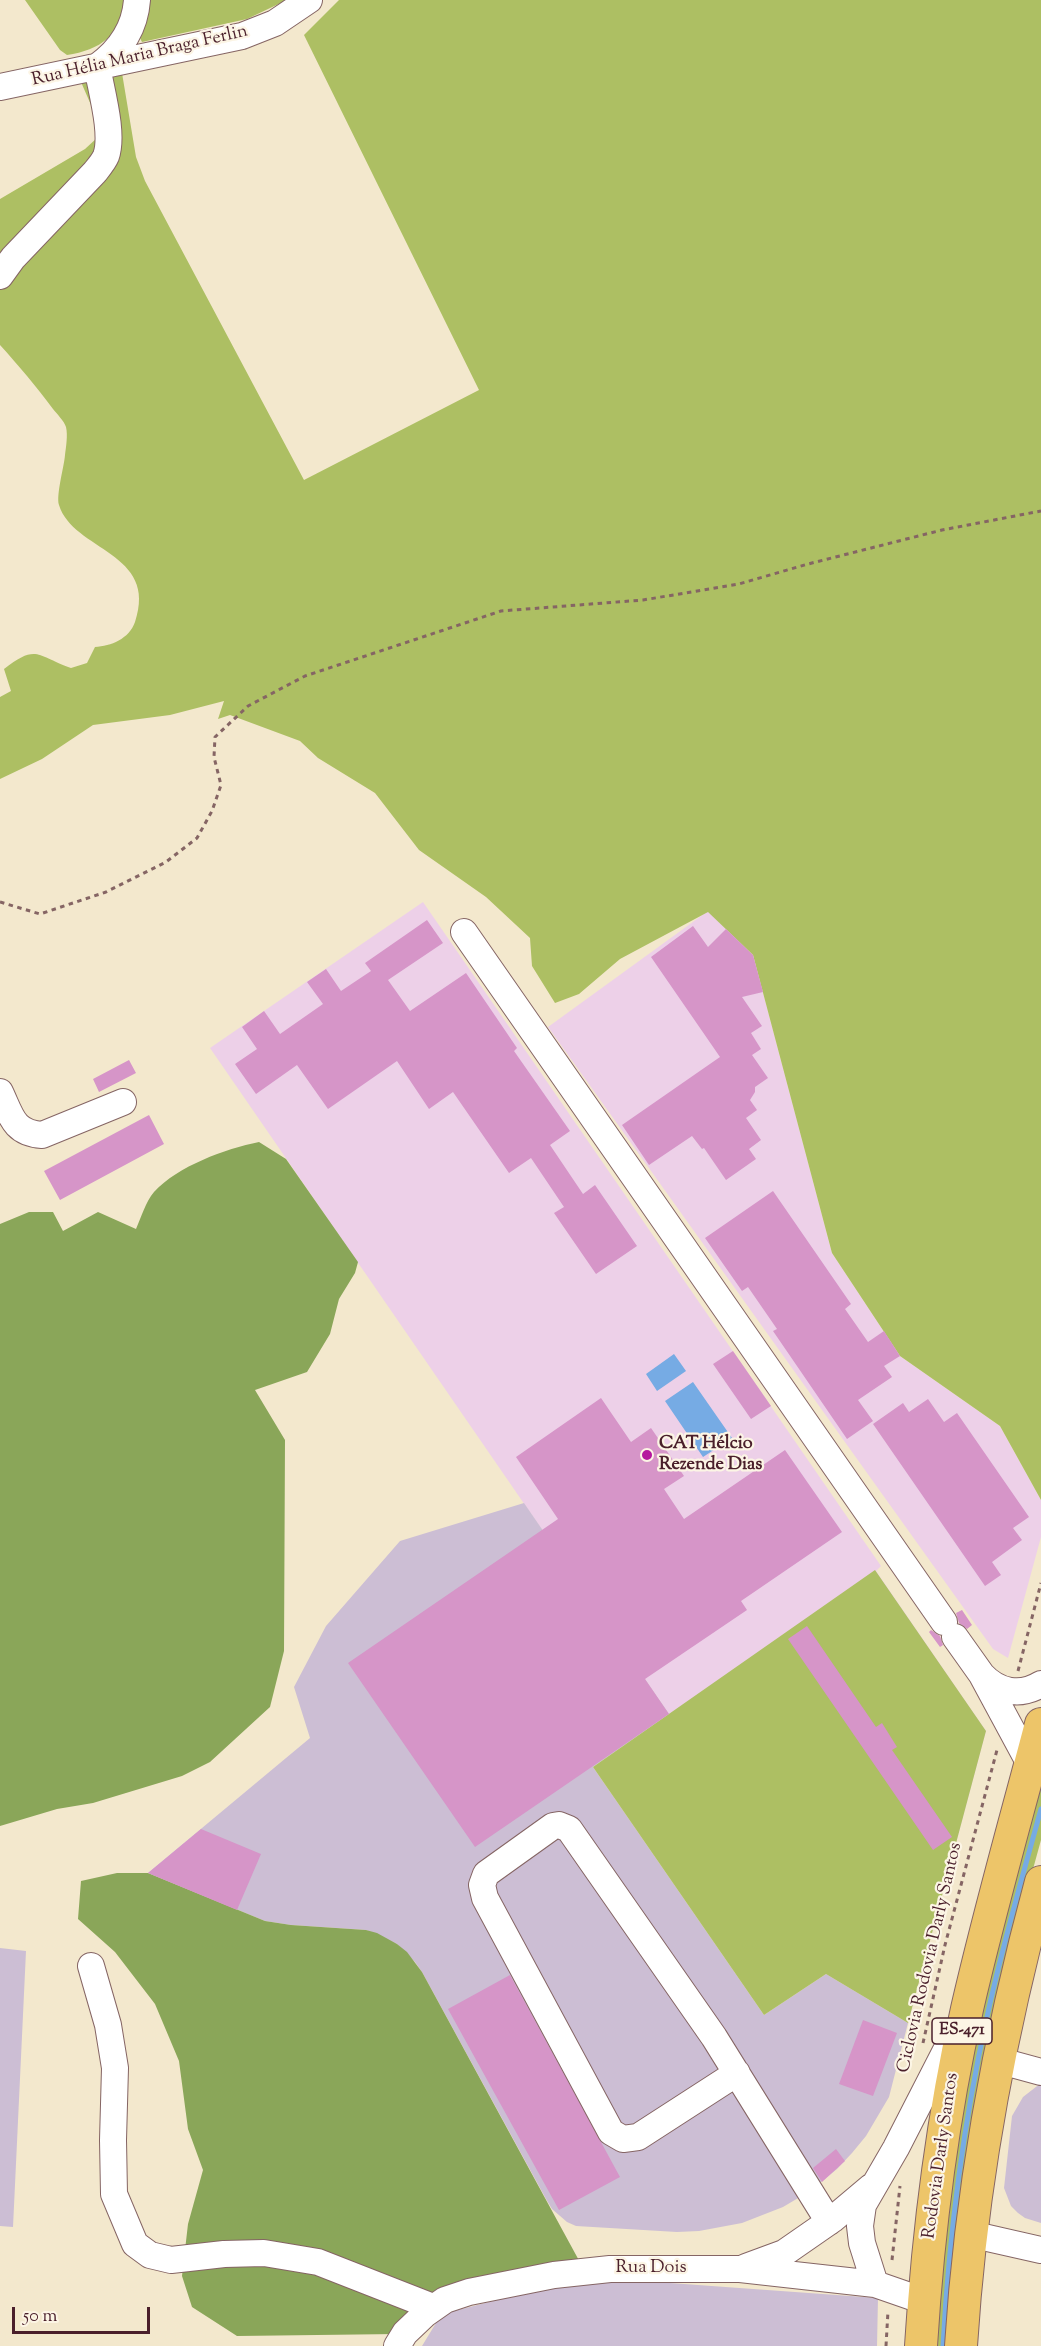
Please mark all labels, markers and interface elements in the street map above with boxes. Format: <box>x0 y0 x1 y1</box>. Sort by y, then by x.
street label: Rua Hélia Maria Braga Ferlin <box>30 22 250 92</box>
place label: CAT Hélcio Rezende Dias <box>659 1434 762 1476</box>
marker: CAT Hélcio Rezende Dias <box>640 1448 654 1462</box>
street label: Ciclovia Rodovia Darly Santos <box>894 1841 968 2075</box>
road number: ES-471 <box>932 2018 992 2044</box>
street label: Rodovia Darly Santos <box>920 2072 964 2240</box>
street label: Rua Dois <box>615 2258 687 2280</box>
scale bar <box>15 2295 153 2333</box>
text: 50 m <box>23 2304 57 2330</box>

